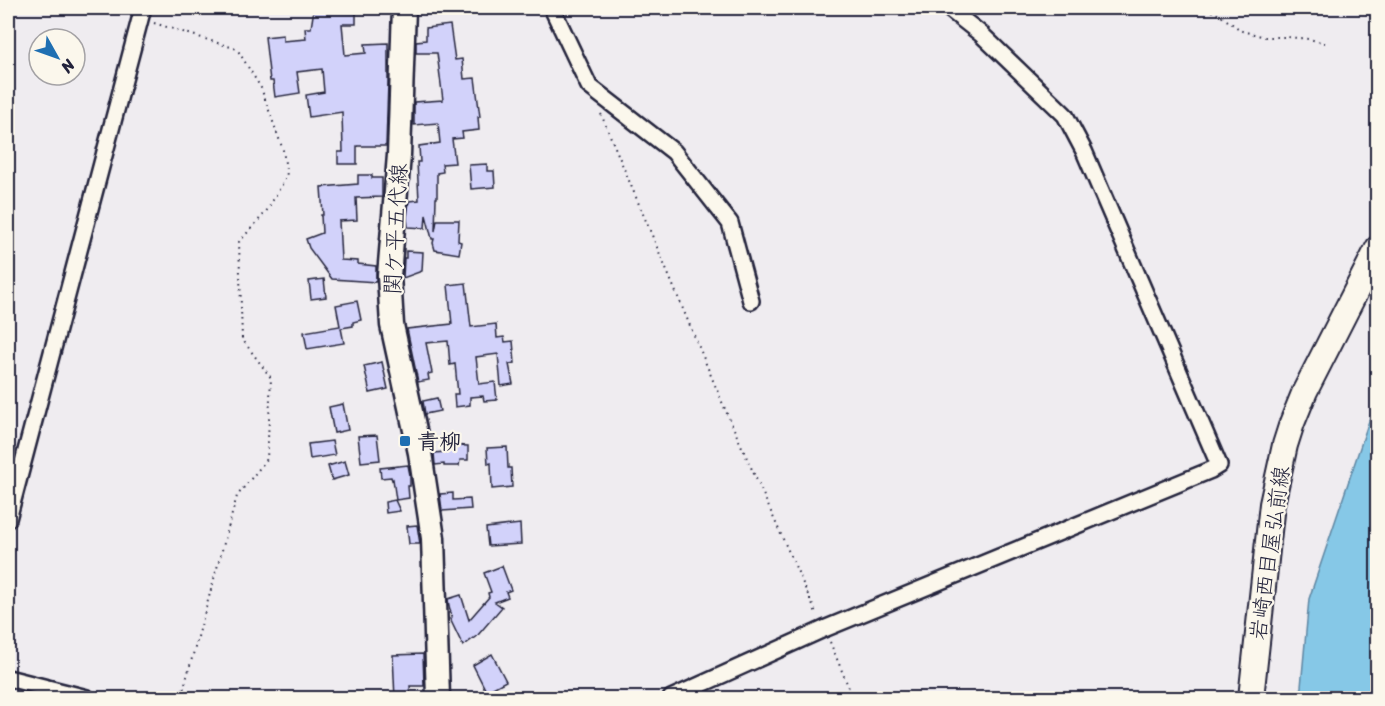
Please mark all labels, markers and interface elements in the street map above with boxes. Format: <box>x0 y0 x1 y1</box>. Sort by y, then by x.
north arrow <box>27 27 87 87</box>
text: N <box>53 52 83 81</box>
street label: 関ケ平五代線 <box>373 162 418 296</box>
place label: 青柳 <box>417 422 461 461</box>
marker: 青柳 <box>398 434 412 448</box>
street label: 岩崎西目屋弘前線 <box>1238 463 1301 643</box>

